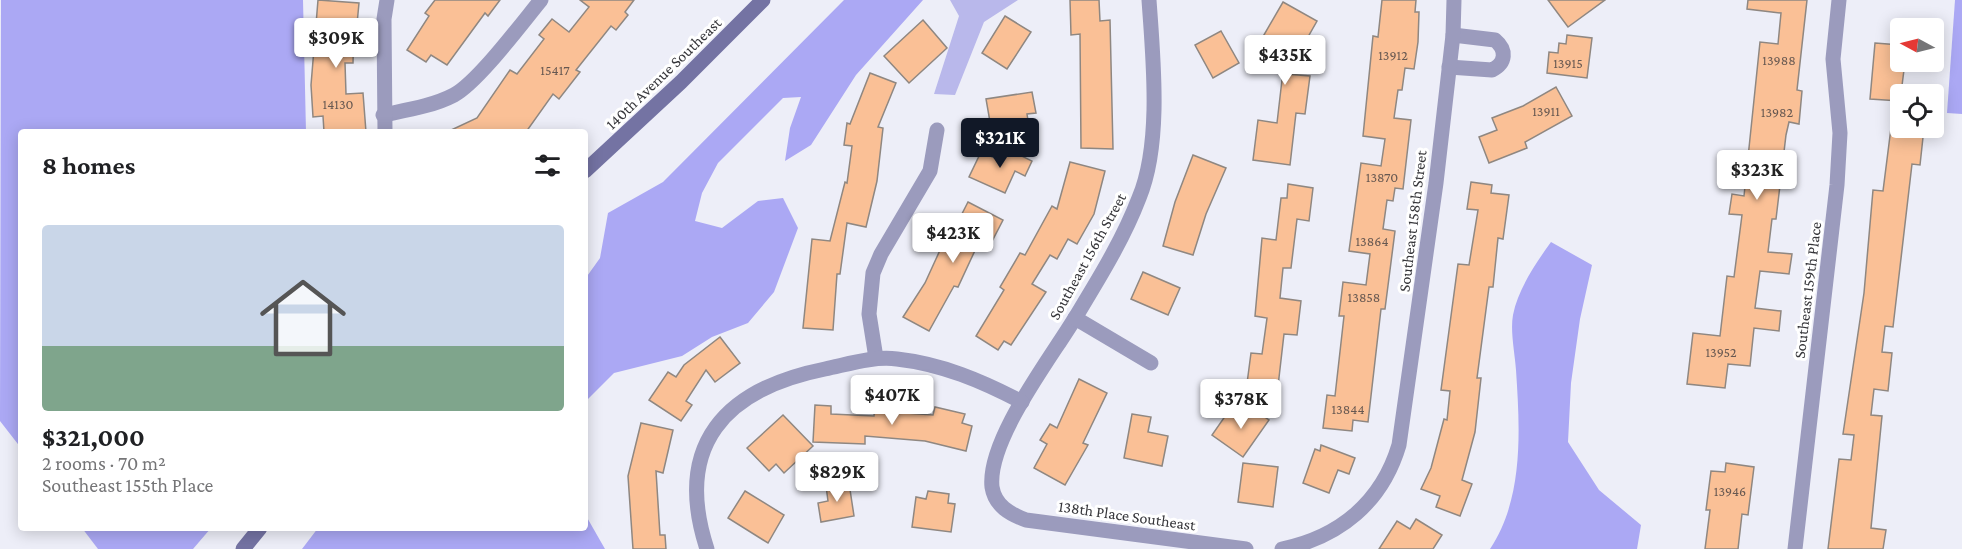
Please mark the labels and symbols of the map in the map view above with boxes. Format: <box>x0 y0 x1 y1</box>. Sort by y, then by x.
street label: 140th Avenue Southeast <box>602 13 725 133</box>
pin: $309K <box>294 18 378 69</box>
north arrow <box>1890 18 1944 72</box>
pin: $435K <box>1243 35 1327 86</box>
house number: 13912 <box>1378 47 1408 63</box>
house number: 13988 <box>1762 52 1796 68</box>
house number: 13915 <box>1553 55 1583 71</box>
house number: 15417 <box>540 62 570 78</box>
house number: 14130 <box>322 96 354 112</box>
house number: 13911 <box>1532 103 1560 119</box>
house number: 13982 <box>1761 104 1794 120</box>
pin: $321K <box>958 118 1042 169</box>
street label: Southeast 158th Street <box>1395 149 1430 293</box>
pin: $323K <box>1715 150 1799 201</box>
house number: 13870 <box>1366 169 1398 185</box>
street label: Southeast 156th Street <box>1046 189 1130 323</box>
pin: $423K <box>911 213 995 264</box>
street label: Southeast 159th Place <box>1791 221 1824 359</box>
house number: 13864 <box>1355 233 1389 249</box>
house number: 13858 <box>1348 289 1380 305</box>
house number: 13952 <box>1705 344 1737 360</box>
pin: $407K <box>850 375 934 426</box>
pin: $378K <box>1199 379 1283 430</box>
house number: 13844 <box>1331 401 1365 417</box>
pin: $829K <box>795 452 879 503</box>
house number: 13946 <box>1714 483 1746 499</box>
street label: 138th Place Southeast <box>1057 497 1197 534</box>

